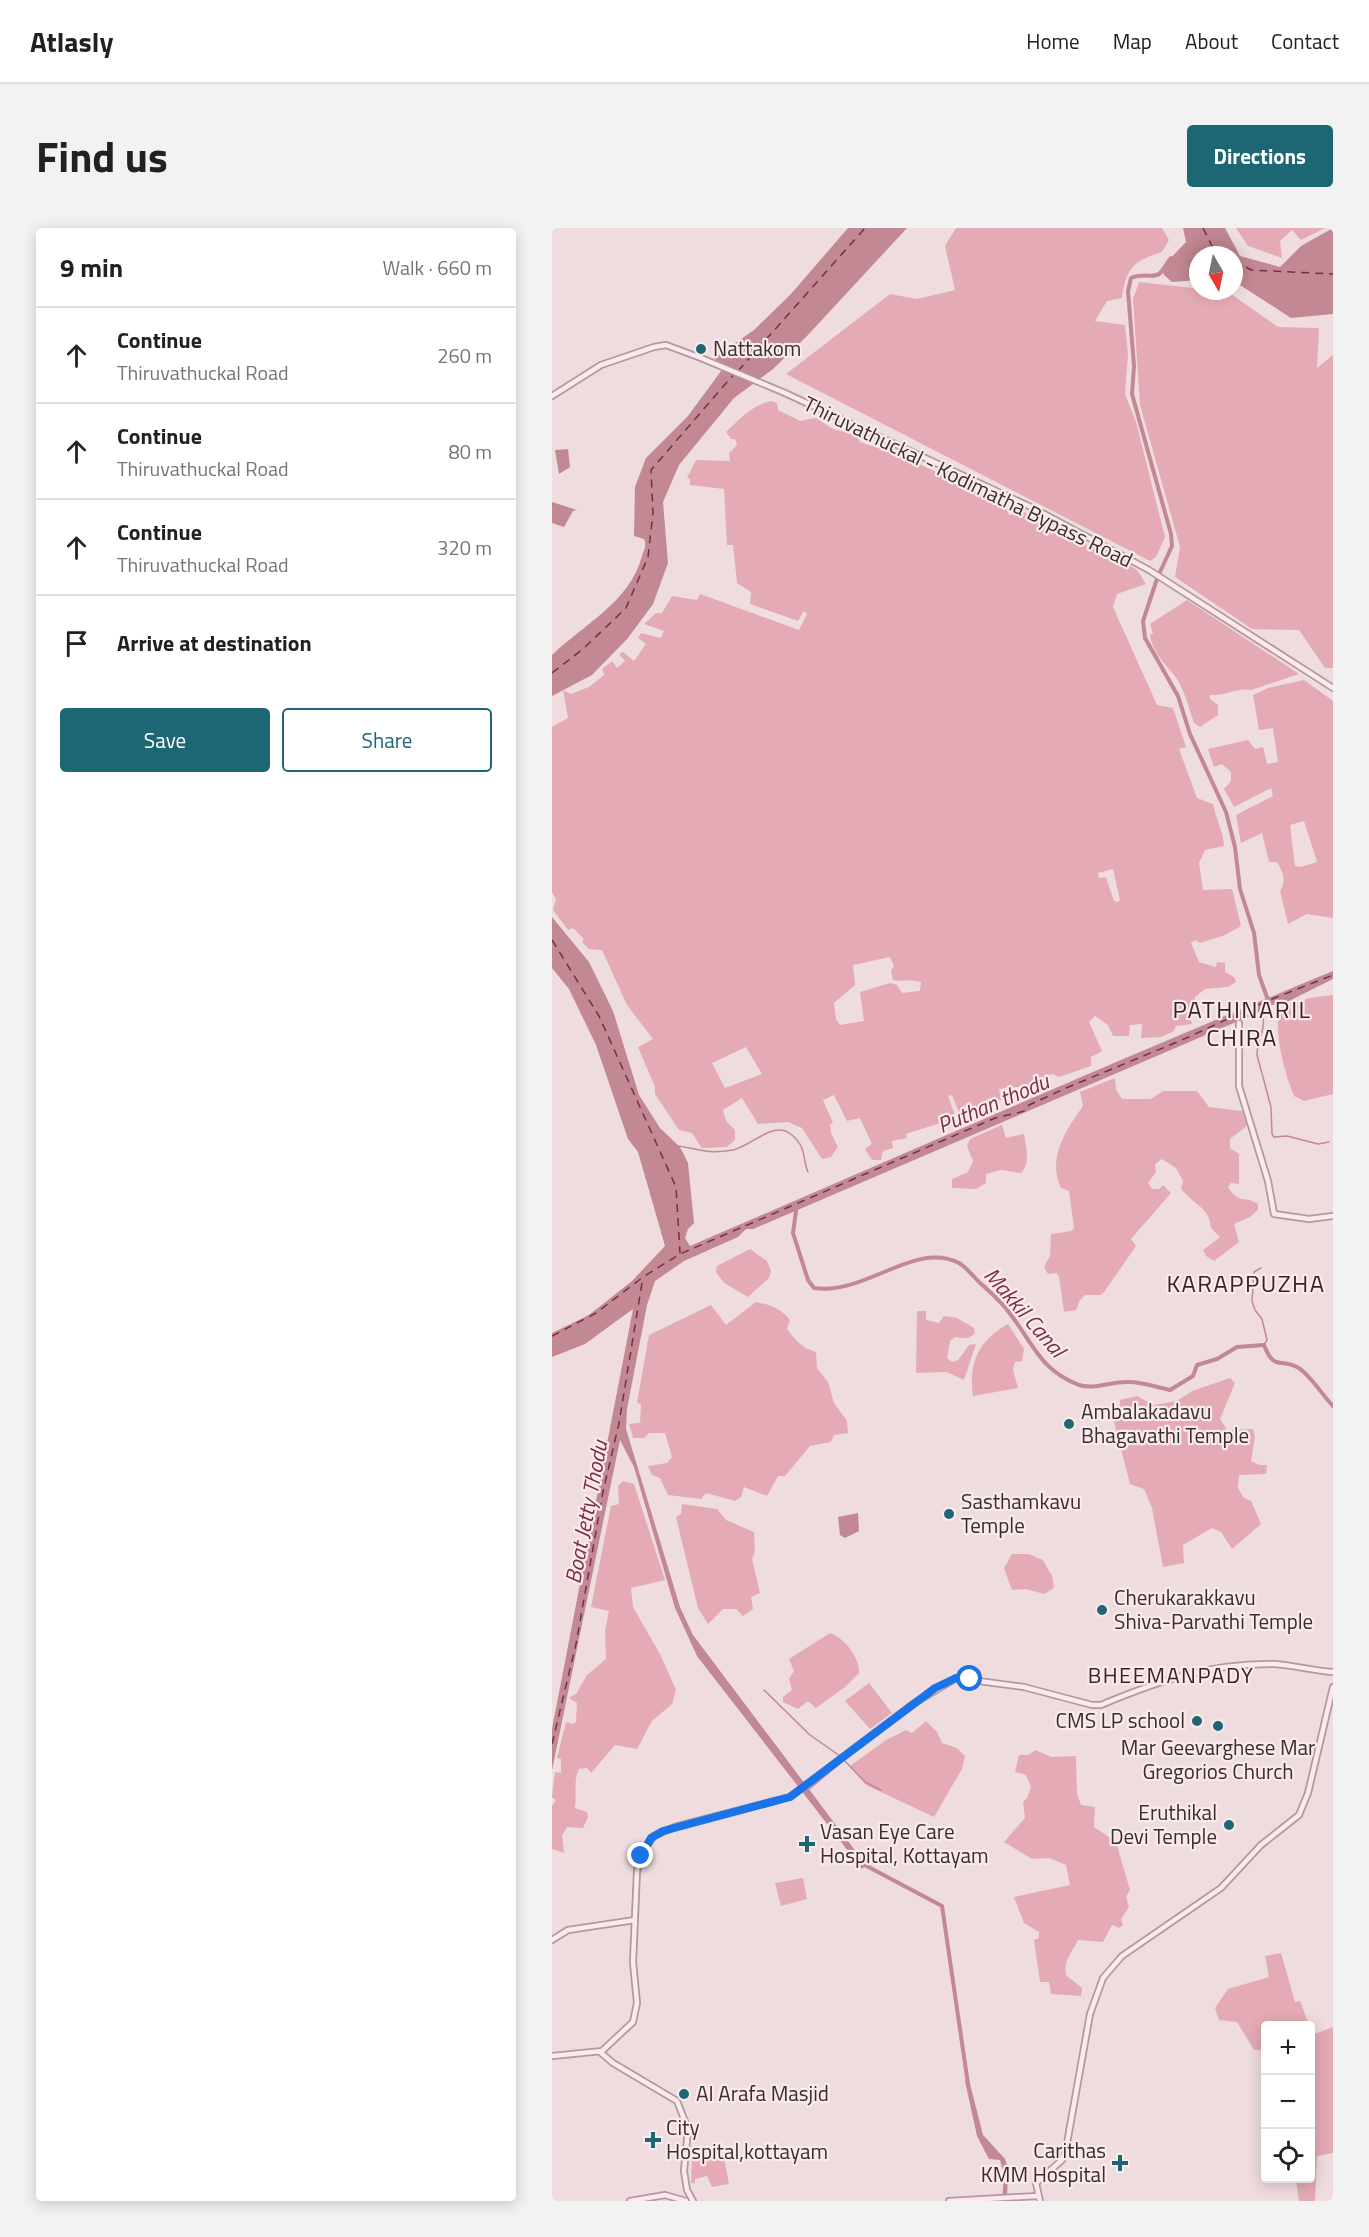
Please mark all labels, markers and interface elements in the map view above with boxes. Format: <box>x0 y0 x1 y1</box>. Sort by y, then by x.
text: Atlasly <box>30 20 113 63</box>
text: Home <box>1026 25 1080 57</box>
text: Map <box>1113 25 1152 57</box>
text: About <box>1185 25 1238 57</box>
text: Contact <box>1271 25 1339 57</box>
text: Find us <box>36 124 168 188</box>
button: Directions <box>1187 125 1333 187</box>
north arrow <box>1189 246 1243 300</box>
text: 9 min <box>60 248 123 287</box>
text: Walk · 660 m <box>383 252 492 283</box>
text: Continue <box>117 323 202 357</box>
place label: Nattakom <box>713 332 801 364</box>
icon: ahead <box>60 339 93 372</box>
text: 260 m <box>437 340 492 371</box>
marker: Nattakom <box>694 342 708 356</box>
text: Thiruvathuckal Road <box>117 357 289 388</box>
street label: Thiruvathuckal - Kodimatha Bypass Road <box>798 387 1139 575</box>
text: Continue <box>117 419 202 453</box>
icon: ahead <box>60 435 93 468</box>
text: 80 m <box>448 436 492 467</box>
text: Thiruvathuckal Road <box>117 453 289 484</box>
text: Continue <box>117 515 202 549</box>
icon: ahead <box>60 531 93 564</box>
text: 320 m <box>437 532 492 563</box>
text: Thiruvathuckal Road <box>117 549 289 580</box>
text: Arrive at destination <box>117 626 312 660</box>
icon: arrive <box>60 627 93 660</box>
button: Save <box>60 708 270 772</box>
button: Share <box>282 708 492 772</box>
district label: PATHINARIL CHIRA <box>1172 991 1312 1055</box>
water label: Puthan thodu <box>932 1063 1056 1142</box>
water label: Makkil Canal <box>976 1259 1075 1366</box>
district label: KARAPPUZHA <box>1166 1265 1326 1301</box>
place label: Ambalakadavu Bhagavathi Temple <box>1081 1395 1249 1451</box>
marker: Ambalakadavu Bhagavathi Temple <box>1062 1417 1076 1431</box>
water label: Boat Jetty Thodu <box>555 1435 617 1587</box>
place label: Sasthamkavu Temple <box>961 1485 1081 1541</box>
marker: Sasthamkavu Temple <box>942 1507 956 1521</box>
place label: Cherukarakkavu Shiva-Parvathi Temple <box>1114 1581 1313 1637</box>
marker: Cherukarakkavu Shiva-Parvathi Temple <box>1095 1603 1109 1617</box>
district label: BHEEMANPADY <box>1088 1658 1254 1692</box>
route start <box>956 1665 982 1691</box>
place label: CMS LP school <box>1056 1704 1185 1736</box>
marker: CMS LP school <box>1190 1714 1204 1728</box>
marker: Mar Geevarghese Mar Gregorios Church <box>1211 1719 1225 1733</box>
place label: Mar Geevarghese Mar Gregorios Church <box>1121 1731 1315 1787</box>
place label: Eruthikal Devi Temple <box>1110 1796 1217 1852</box>
place label: Vasan Eye Care Hospital, Kottayam <box>820 1815 988 1871</box>
marker: Eruthikal Devi Temple <box>1222 1818 1236 1832</box>
marker: Vasan Eye Care Hospital, Kottayam <box>798 1835 816 1853</box>
route end <box>627 1842 653 1868</box>
map controls <box>1261 2021 1315 2183</box>
button: + <box>1261 2021 1315 2075</box>
button: − <box>1261 2075 1315 2129</box>
place label: AI Arafa Masjid <box>696 2077 829 2109</box>
marker: AI Arafa Masjid <box>677 2087 691 2101</box>
place label: City Hospital,kottayam <box>666 2111 828 2167</box>
button: locate <box>1261 2129 1315 2183</box>
marker: City Hospital,kottayam <box>644 2131 662 2149</box>
place label: Carithas KMM Hospital <box>981 2134 1106 2190</box>
marker: Carithas KMM Hospital <box>1111 2154 1129 2172</box>

